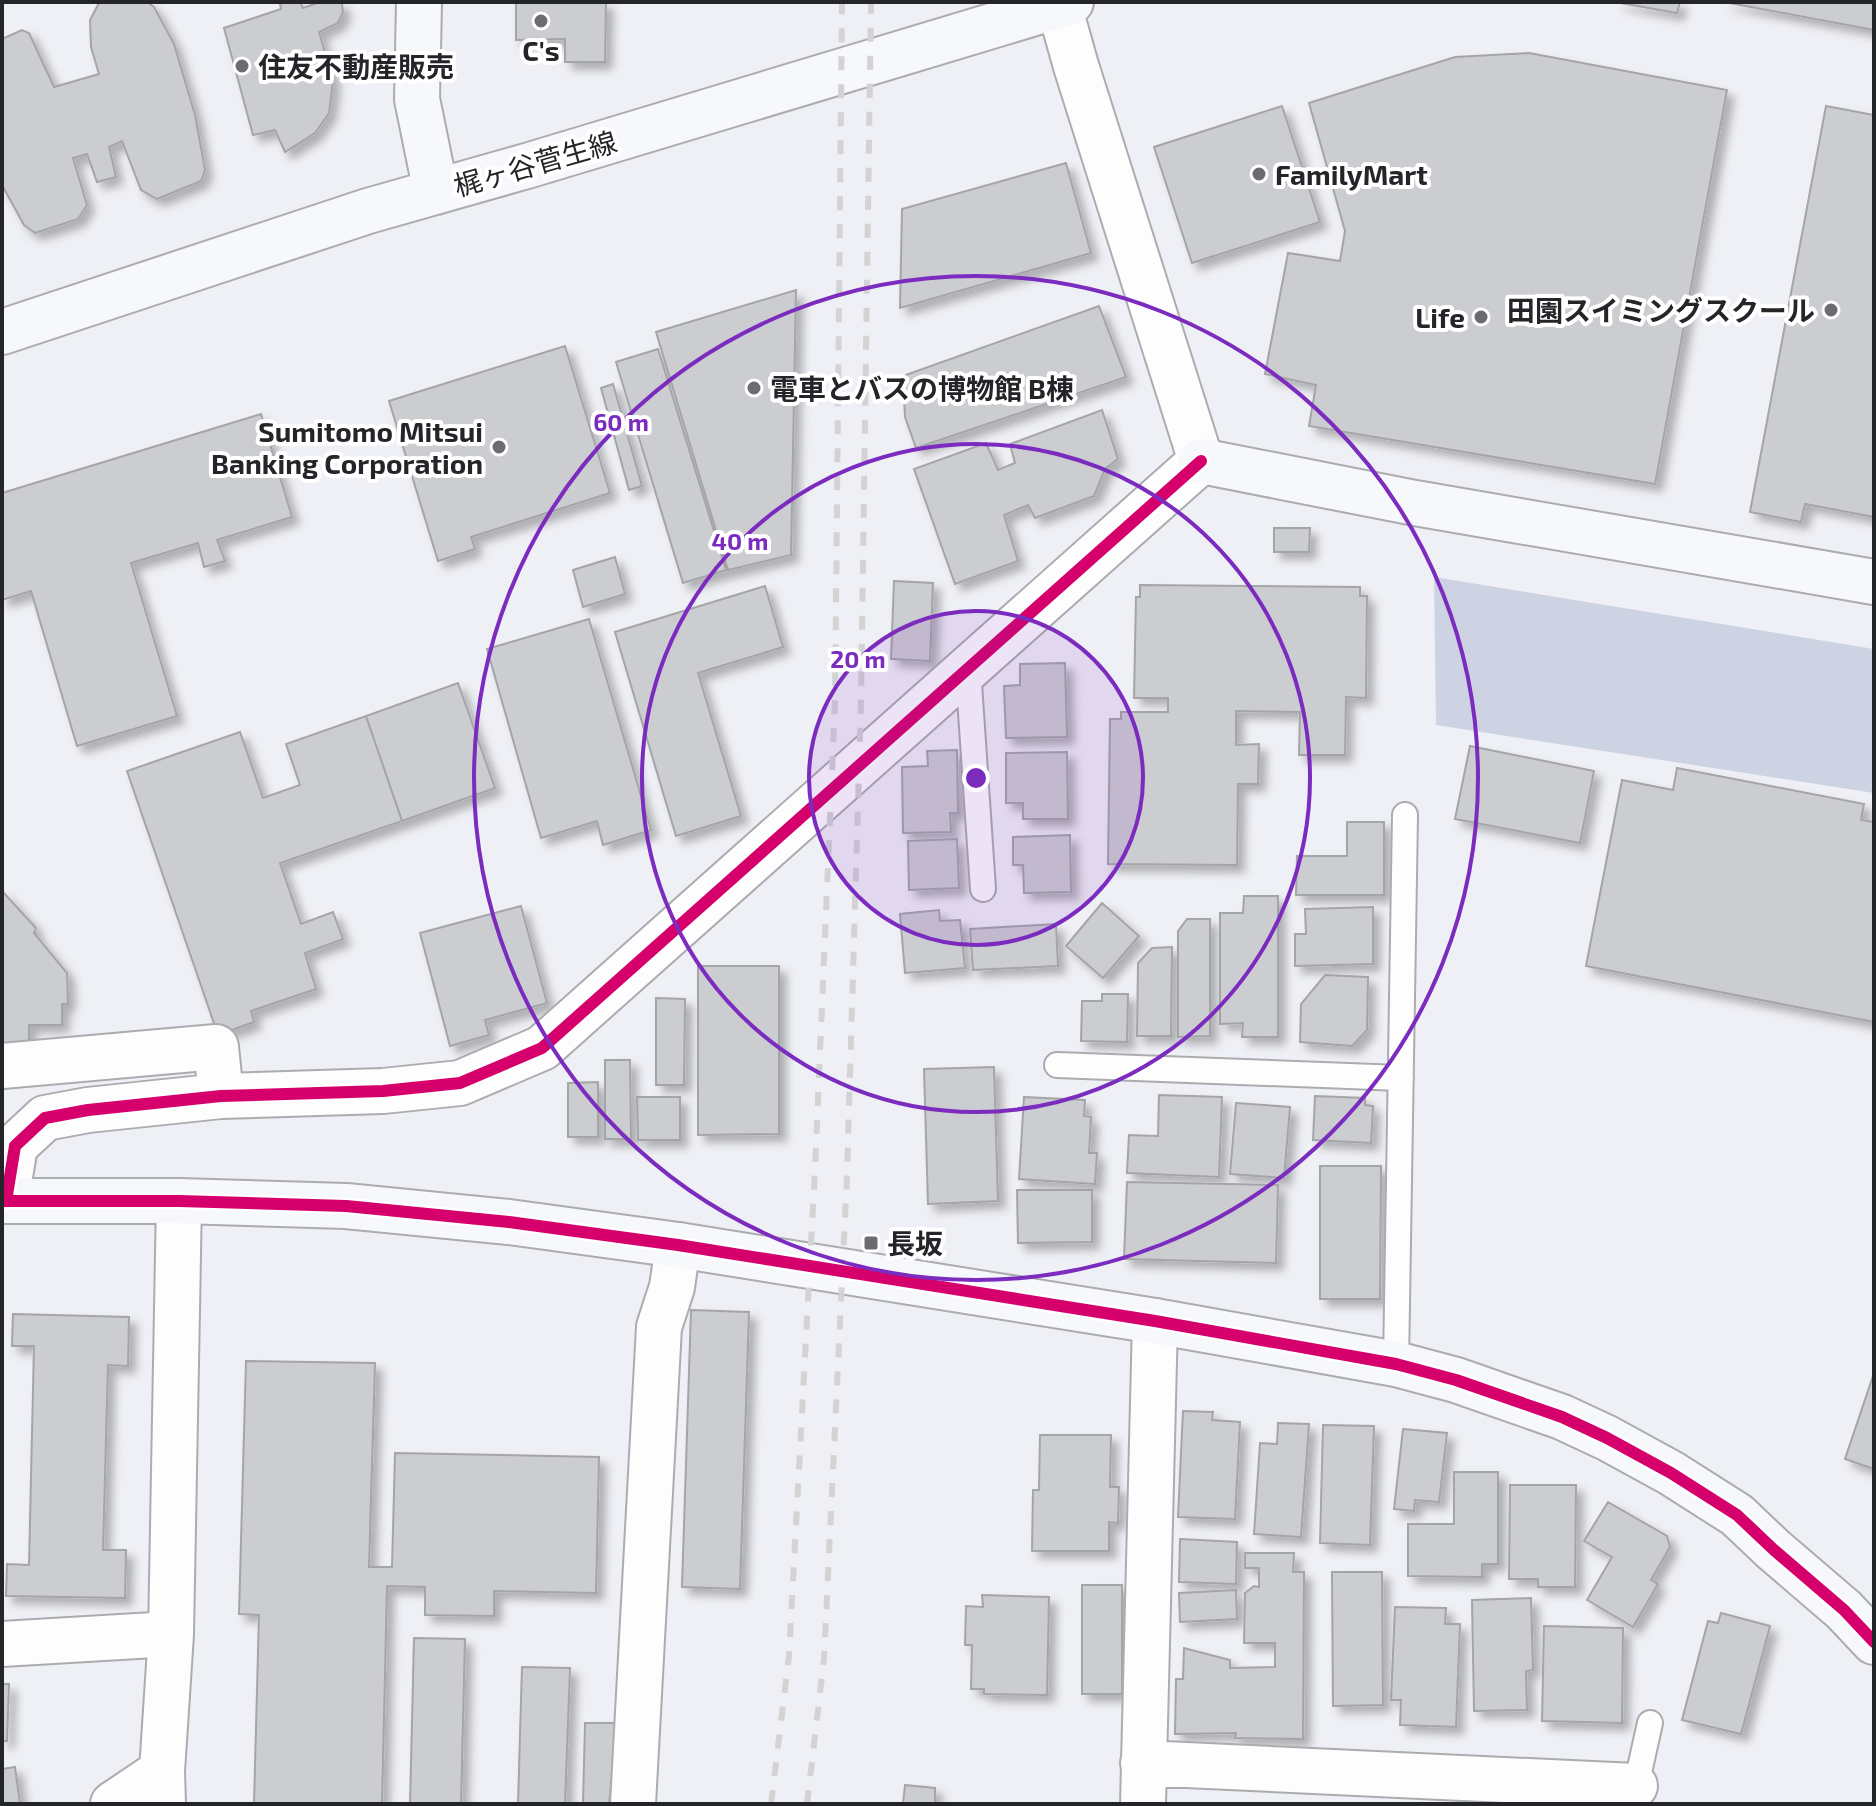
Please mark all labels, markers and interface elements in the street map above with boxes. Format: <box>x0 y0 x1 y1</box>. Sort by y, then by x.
marker: C's <box>532 12 550 30</box>
place label: C's <box>522 33 560 67</box>
place label: 住友不動産販売 <box>258 49 454 83</box>
marker: 住友不動産販売 <box>233 57 251 75</box>
street label: 梶ヶ谷菅生線 <box>450 124 620 202</box>
place label: FamilyMart <box>1275 157 1428 191</box>
marker: FamilyMart <box>1250 165 1268 183</box>
place label: 田園スイミングスクール <box>1507 293 1815 327</box>
place label: Life <box>1415 300 1465 334</box>
marker: 田園スイミングスクール <box>1822 301 1840 319</box>
marker: Life <box>1472 308 1490 326</box>
place label: 電車とバスの博物館 B棟 <box>770 371 1074 405</box>
marker: 電車とバスの博物館 B棟 <box>745 379 763 397</box>
text: 60 m <box>593 407 649 436</box>
place label: Sumitomo Mitsui Banking Corporation <box>211 414 483 480</box>
marker: Sumitomo Mitsui Banking Corporation <box>490 438 508 456</box>
text: 40 m <box>712 526 768 555</box>
text: 20 m <box>830 644 886 673</box>
centre of rings <box>962 764 990 792</box>
place label: 長坂 <box>887 1226 943 1260</box>
marker: 長坂 <box>862 1234 880 1252</box>

